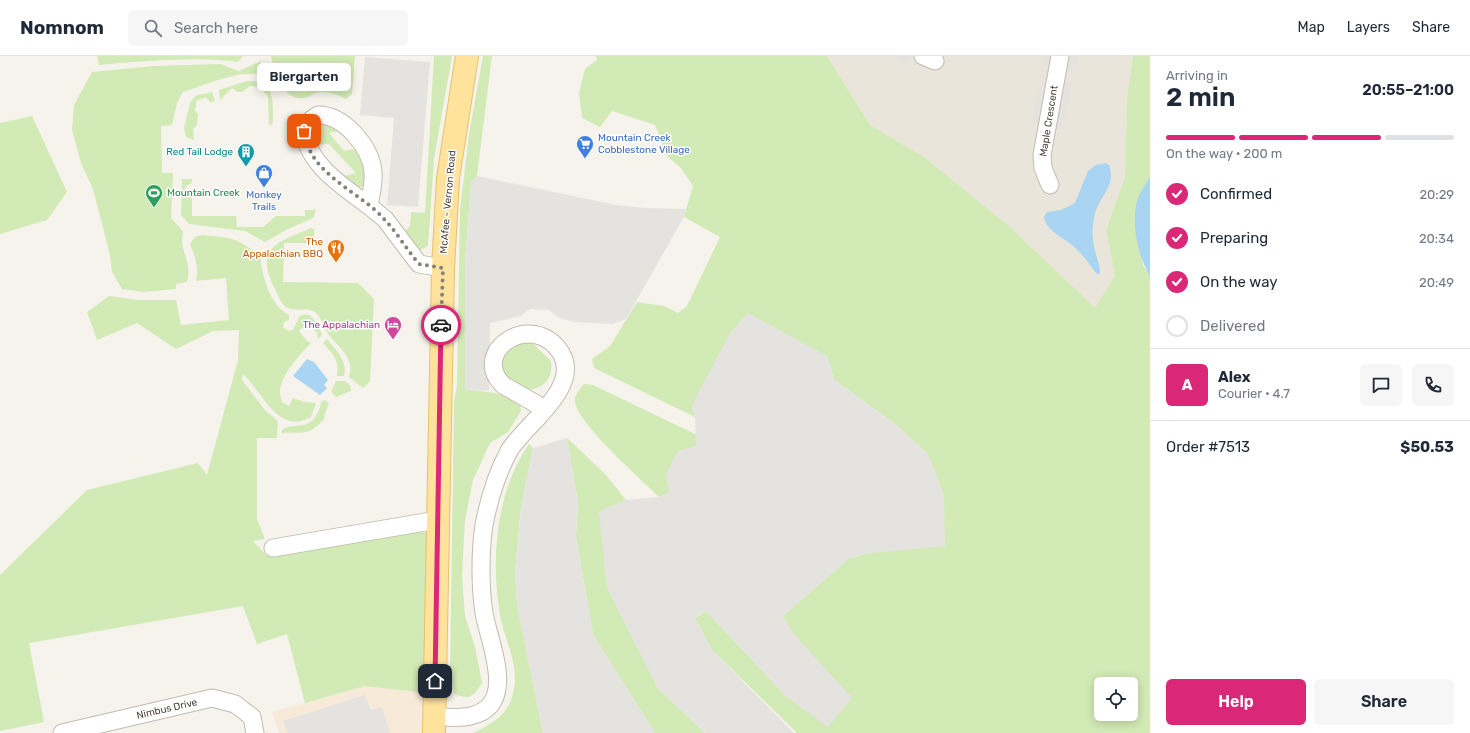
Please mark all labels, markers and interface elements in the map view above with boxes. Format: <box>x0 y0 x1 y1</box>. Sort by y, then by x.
search box <box>128 10 408 46</box>
text: Nomnom <box>20 16 104 39</box>
icon: search <box>142 17 164 39</box>
text: Search here <box>174 19 258 37</box>
text: Map <box>1298 19 1325 36</box>
text: Layers <box>1347 19 1390 36</box>
text: Share <box>1412 19 1450 36</box>
callout: Biergarten <box>257 63 351 91</box>
text: Arriving in <box>1166 68 1228 83</box>
text: Biergarten <box>270 69 338 84</box>
text: 20:55–21:00 <box>1362 81 1454 99</box>
text: 2 min <box>1166 82 1235 113</box>
street label: Maple Crescent <box>1037 84 1061 157</box>
pin <box>287 114 321 148</box>
icon: bag <box>293 120 315 142</box>
place label: Mountain Creek Cobblestone Village <box>598 132 690 156</box>
supermarket icon: Mountain Creek Cobblestone Village <box>575 134 595 159</box>
building icon: Red Tail Lodge <box>236 142 256 167</box>
place label: Red Tail Lodge <box>166 146 233 158</box>
text: On the way · 200 m <box>1166 146 1282 161</box>
street label: McAfee - Vernon Road <box>437 150 459 254</box>
shop icon: Monkey Trails <box>254 163 274 188</box>
sports icon: Mountain Creek <box>144 183 164 208</box>
icon: check <box>1166 183 1188 205</box>
text: Confirmed <box>1200 185 1272 203</box>
place label: Mountain Creek <box>167 187 241 199</box>
text: 20:29 <box>1419 187 1454 202</box>
place label: Monkey Trails <box>246 189 282 213</box>
icon: check <box>1166 227 1188 249</box>
text: Preparing <box>1200 229 1268 247</box>
text: 20:34 <box>1419 231 1454 246</box>
place label: The Appalachian BBQ <box>243 236 323 260</box>
restaurant icon: The Appalachian BBQ <box>326 238 346 263</box>
icon: check <box>1166 271 1188 293</box>
text: On the way <box>1200 273 1278 291</box>
text: 20:49 <box>1419 275 1454 290</box>
courier <box>421 305 461 345</box>
icon: car <box>430 314 452 336</box>
hotel icon: The Appalachian <box>383 315 403 340</box>
text: Delivered <box>1200 317 1265 335</box>
place label: The Appalachian <box>303 319 380 331</box>
button: chat <box>1360 364 1402 406</box>
button: phone <box>1412 364 1454 406</box>
text: Alex <box>1218 368 1251 386</box>
text: A <box>1182 376 1192 394</box>
text: Courier · 4.7 <box>1218 386 1290 401</box>
text: Order #7513 <box>1166 438 1250 456</box>
text: $50.53 <box>1400 438 1454 456</box>
pin <box>418 664 452 698</box>
icon: home <box>424 670 446 692</box>
map controls <box>1094 677 1138 721</box>
button: locate <box>1094 677 1138 721</box>
button: Help <box>1166 679 1306 725</box>
button: Share <box>1314 679 1454 725</box>
street label: Nimbus Drive <box>136 696 199 722</box>

